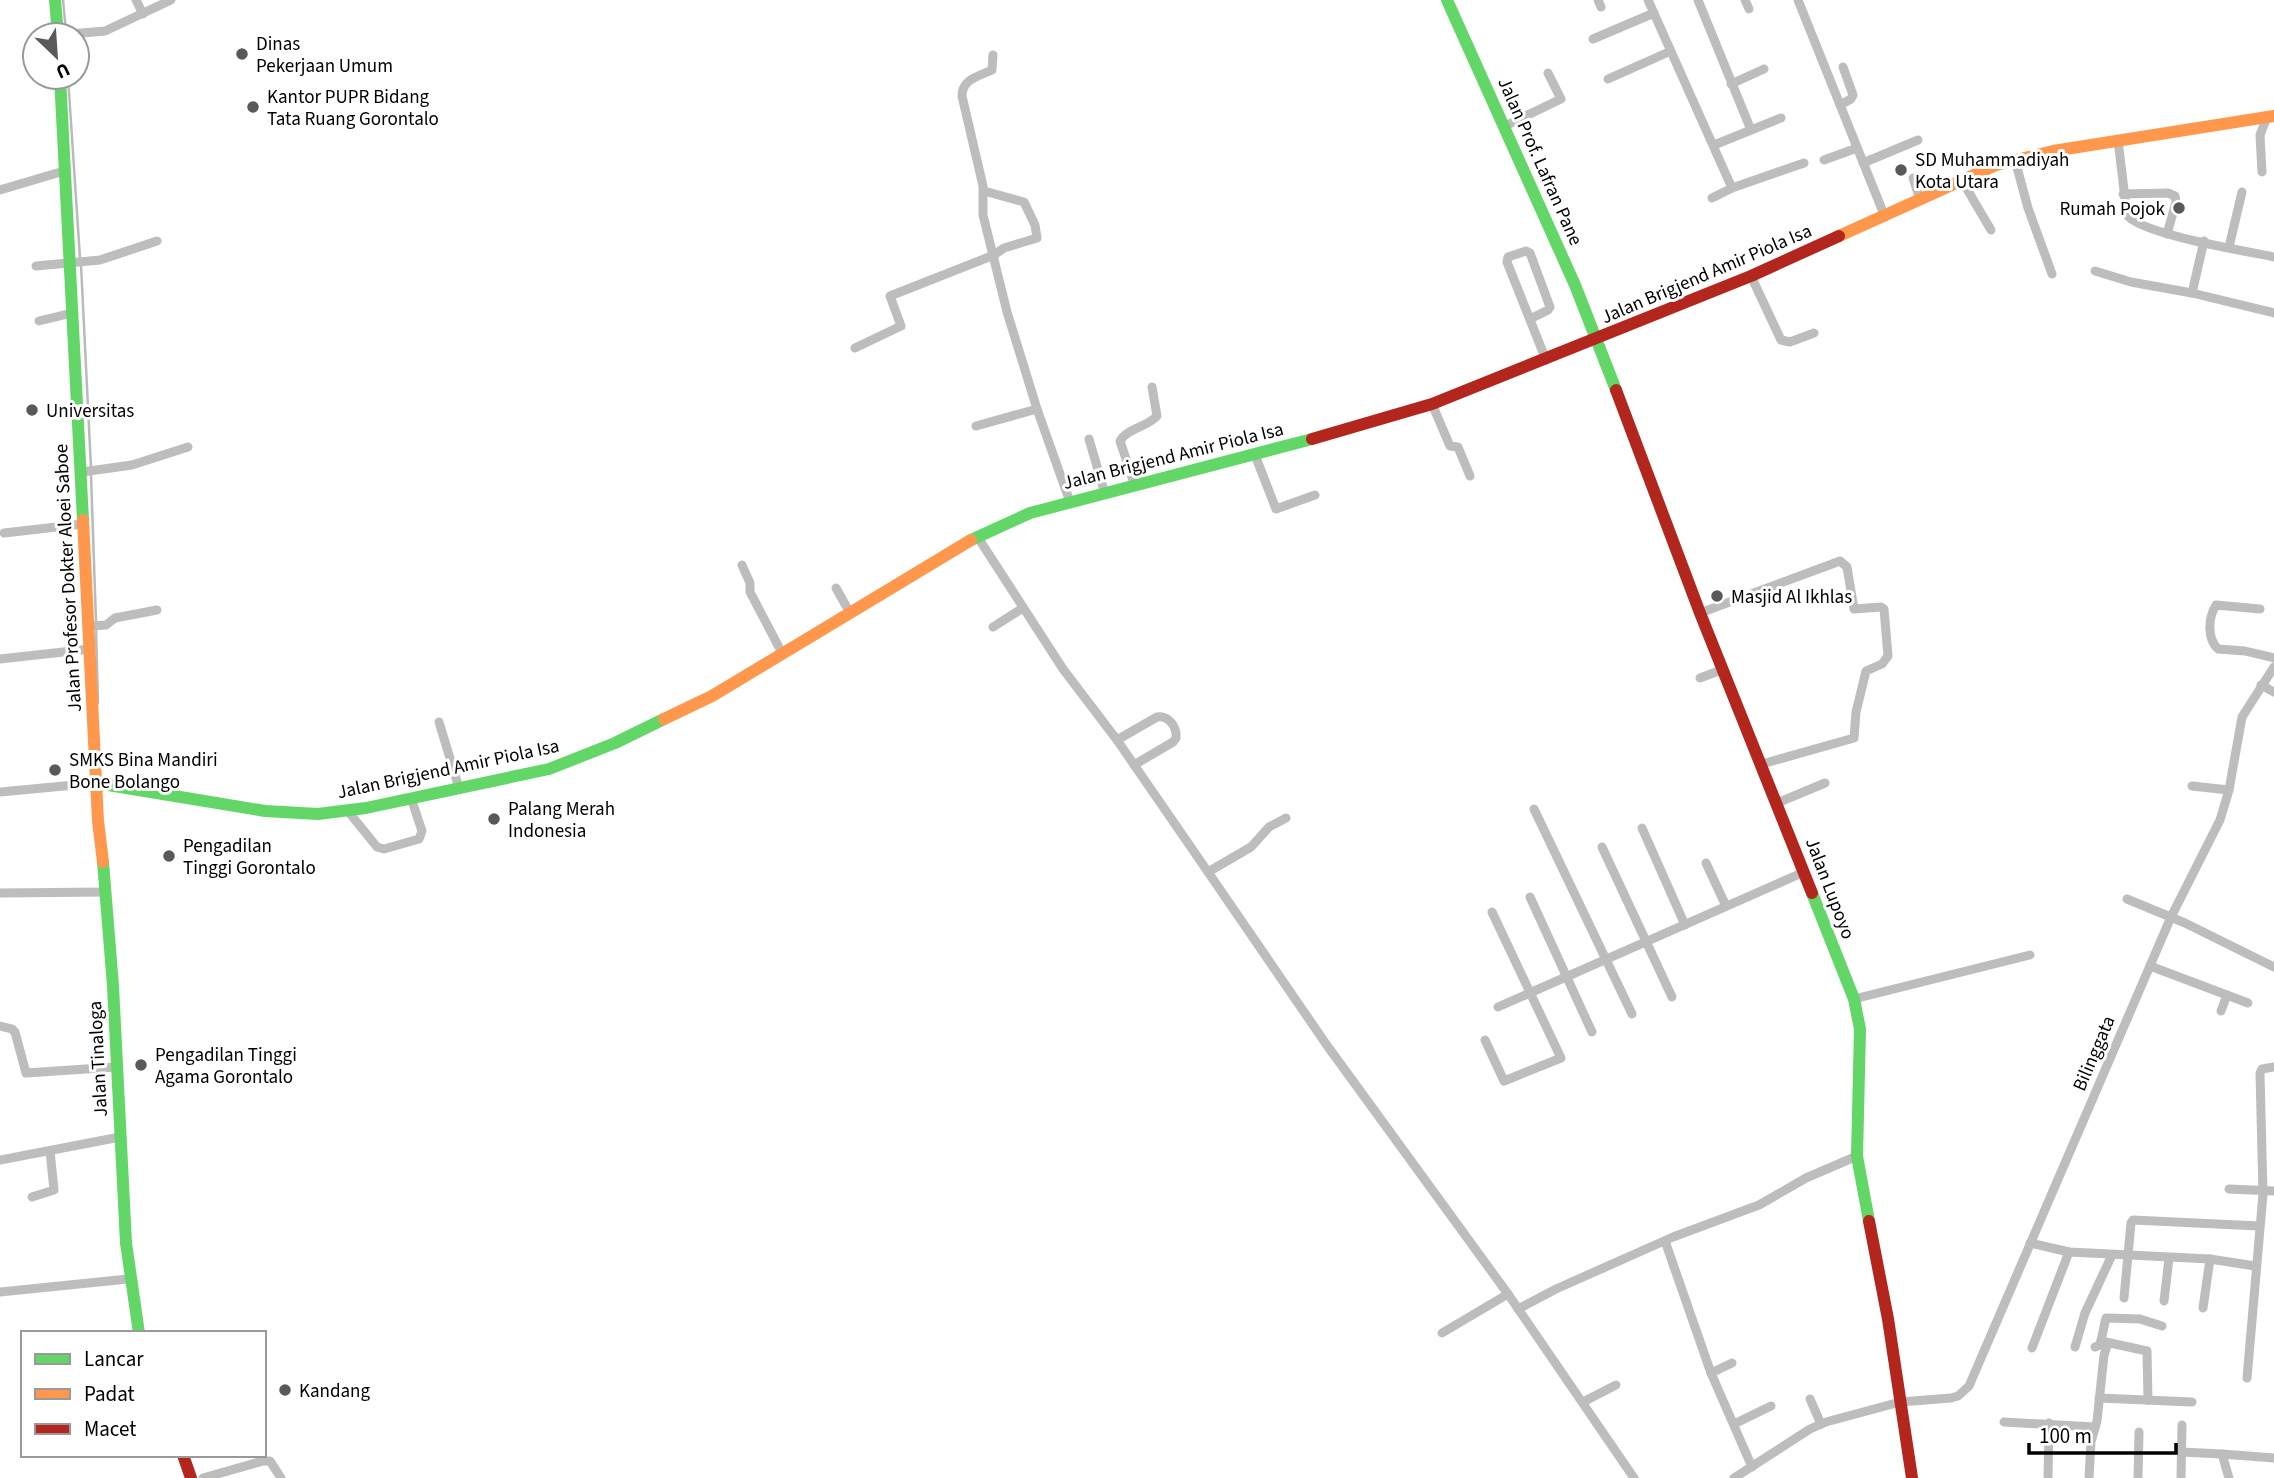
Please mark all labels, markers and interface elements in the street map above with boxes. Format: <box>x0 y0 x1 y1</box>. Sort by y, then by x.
north arrow <box>21 21 91 91</box>
place label: Dinas Pekerjaan Umum <box>256 31 393 80</box>
marker: Dinas Pekerjaan Umum <box>234 46 250 62</box>
text: U <box>51 55 74 85</box>
street label: Jalan Prof. Lafran Pane <box>1490 73 1589 250</box>
place label: Kantor PUPR Bidang Tata Ruang Gorontalo <box>267 84 439 133</box>
marker: Kantor PUPR Bidang Tata Ruang Gorontalo <box>245 99 261 115</box>
place label: SD Muhammadiyah Kota Utara <box>1915 147 2069 196</box>
marker: SD Muhammadiyah Kota Utara <box>1893 162 1909 178</box>
place label: Rumah Pojok <box>2059 196 2166 223</box>
marker: Rumah Pojok <box>2171 200 2187 216</box>
street label: Jalan Brigjend Amir Piola Isa <box>1597 218 1816 331</box>
place label: Universitas <box>46 398 134 425</box>
marker: Universitas <box>24 402 40 418</box>
street label: Jalan Brigjend Amir Piola Isa <box>1060 416 1287 497</box>
street label: Jalan Profesor Dokter Aloei Saboe <box>48 443 89 713</box>
place label: Masjid Al Ikhlas <box>1731 584 1852 611</box>
marker: Masjid Al Ikhlas <box>1709 588 1725 604</box>
street label: Jalan Brigjend Amir Piola Isa <box>335 733 562 806</box>
place label: SMKS Bina Mandiri Bone Bolango <box>69 747 218 796</box>
marker: SMKS Bina Mandiri Bone Bolango <box>47 762 63 778</box>
place label: Palang Merah Indonesia <box>508 796 615 845</box>
marker: Palang Merah Indonesia <box>486 811 502 827</box>
place label: Pengadilan Tinggi Gorontalo <box>183 833 316 882</box>
street label: Jalan Lupoyo <box>1798 834 1861 943</box>
marker: Pengadilan Tinggi Gorontalo <box>161 848 177 864</box>
street label: Jalan Tinaloga <box>82 1000 115 1118</box>
street label: Bilinggata <box>2066 1012 2122 1095</box>
place label: Pengadilan Tinggi Agama Gorontalo <box>155 1042 297 1091</box>
marker: Pengadilan Tinggi Agama Gorontalo <box>133 1057 149 1073</box>
legend <box>21 1331 266 1457</box>
text: Lancar <box>84 1344 144 1374</box>
place label: Kandang <box>299 1378 370 1405</box>
text: Padat <box>84 1379 135 1409</box>
marker: Kandang <box>277 1382 293 1398</box>
scale bar <box>2029 1412 2176 1456</box>
text: Macet <box>84 1414 136 1444</box>
text: 100 m <box>2039 1421 2092 1451</box>

